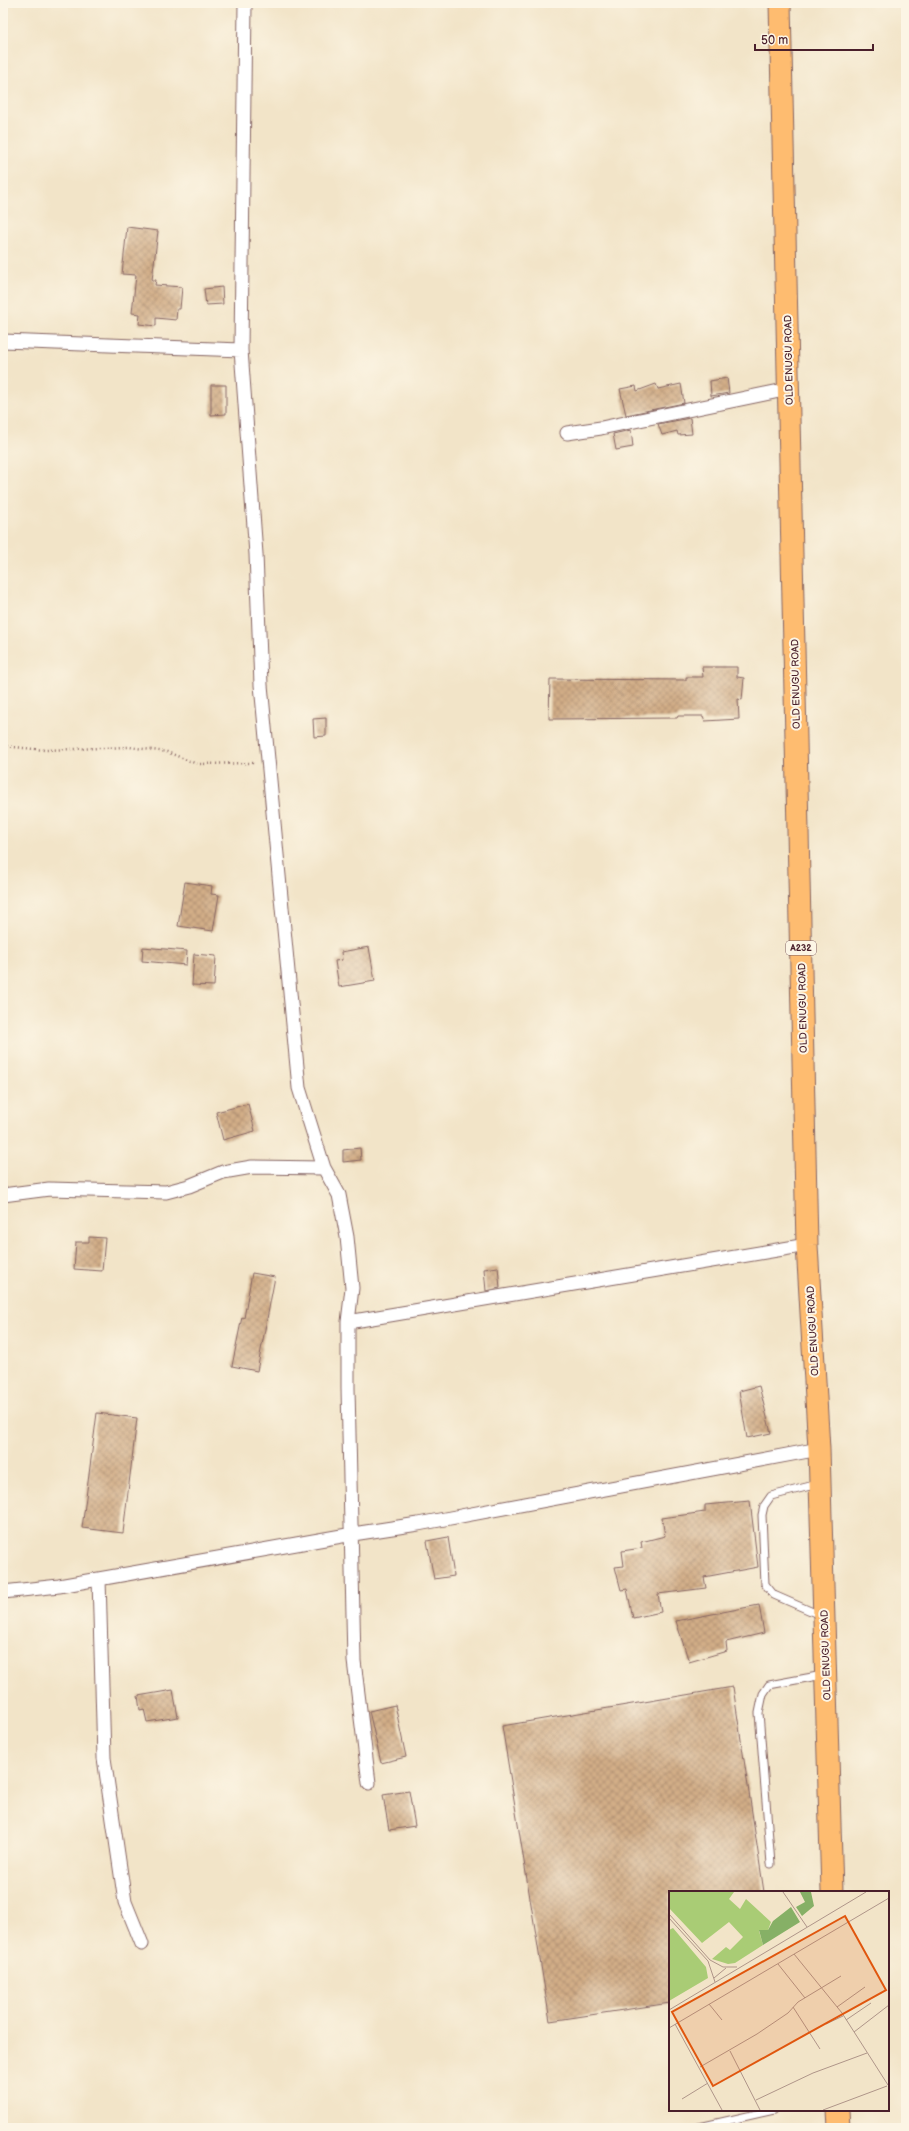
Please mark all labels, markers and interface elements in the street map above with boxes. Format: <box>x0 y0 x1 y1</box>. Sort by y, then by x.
scale bar <box>755 26 873 52</box>
text: 50 m <box>761 33 788 48</box>
street label: OLD ENUGU ROAD <box>782 315 796 405</box>
street label: OLD ENUGU ROAD <box>789 639 803 729</box>
road number: A232 <box>786 941 816 955</box>
street label: OLD ENUGU ROAD <box>796 963 810 1053</box>
street label: OLD ENUGU ROAD <box>805 1286 821 1376</box>
street label: OLD ENUGU ROAD <box>818 1610 834 1700</box>
inset map <box>669 1891 889 2111</box>

